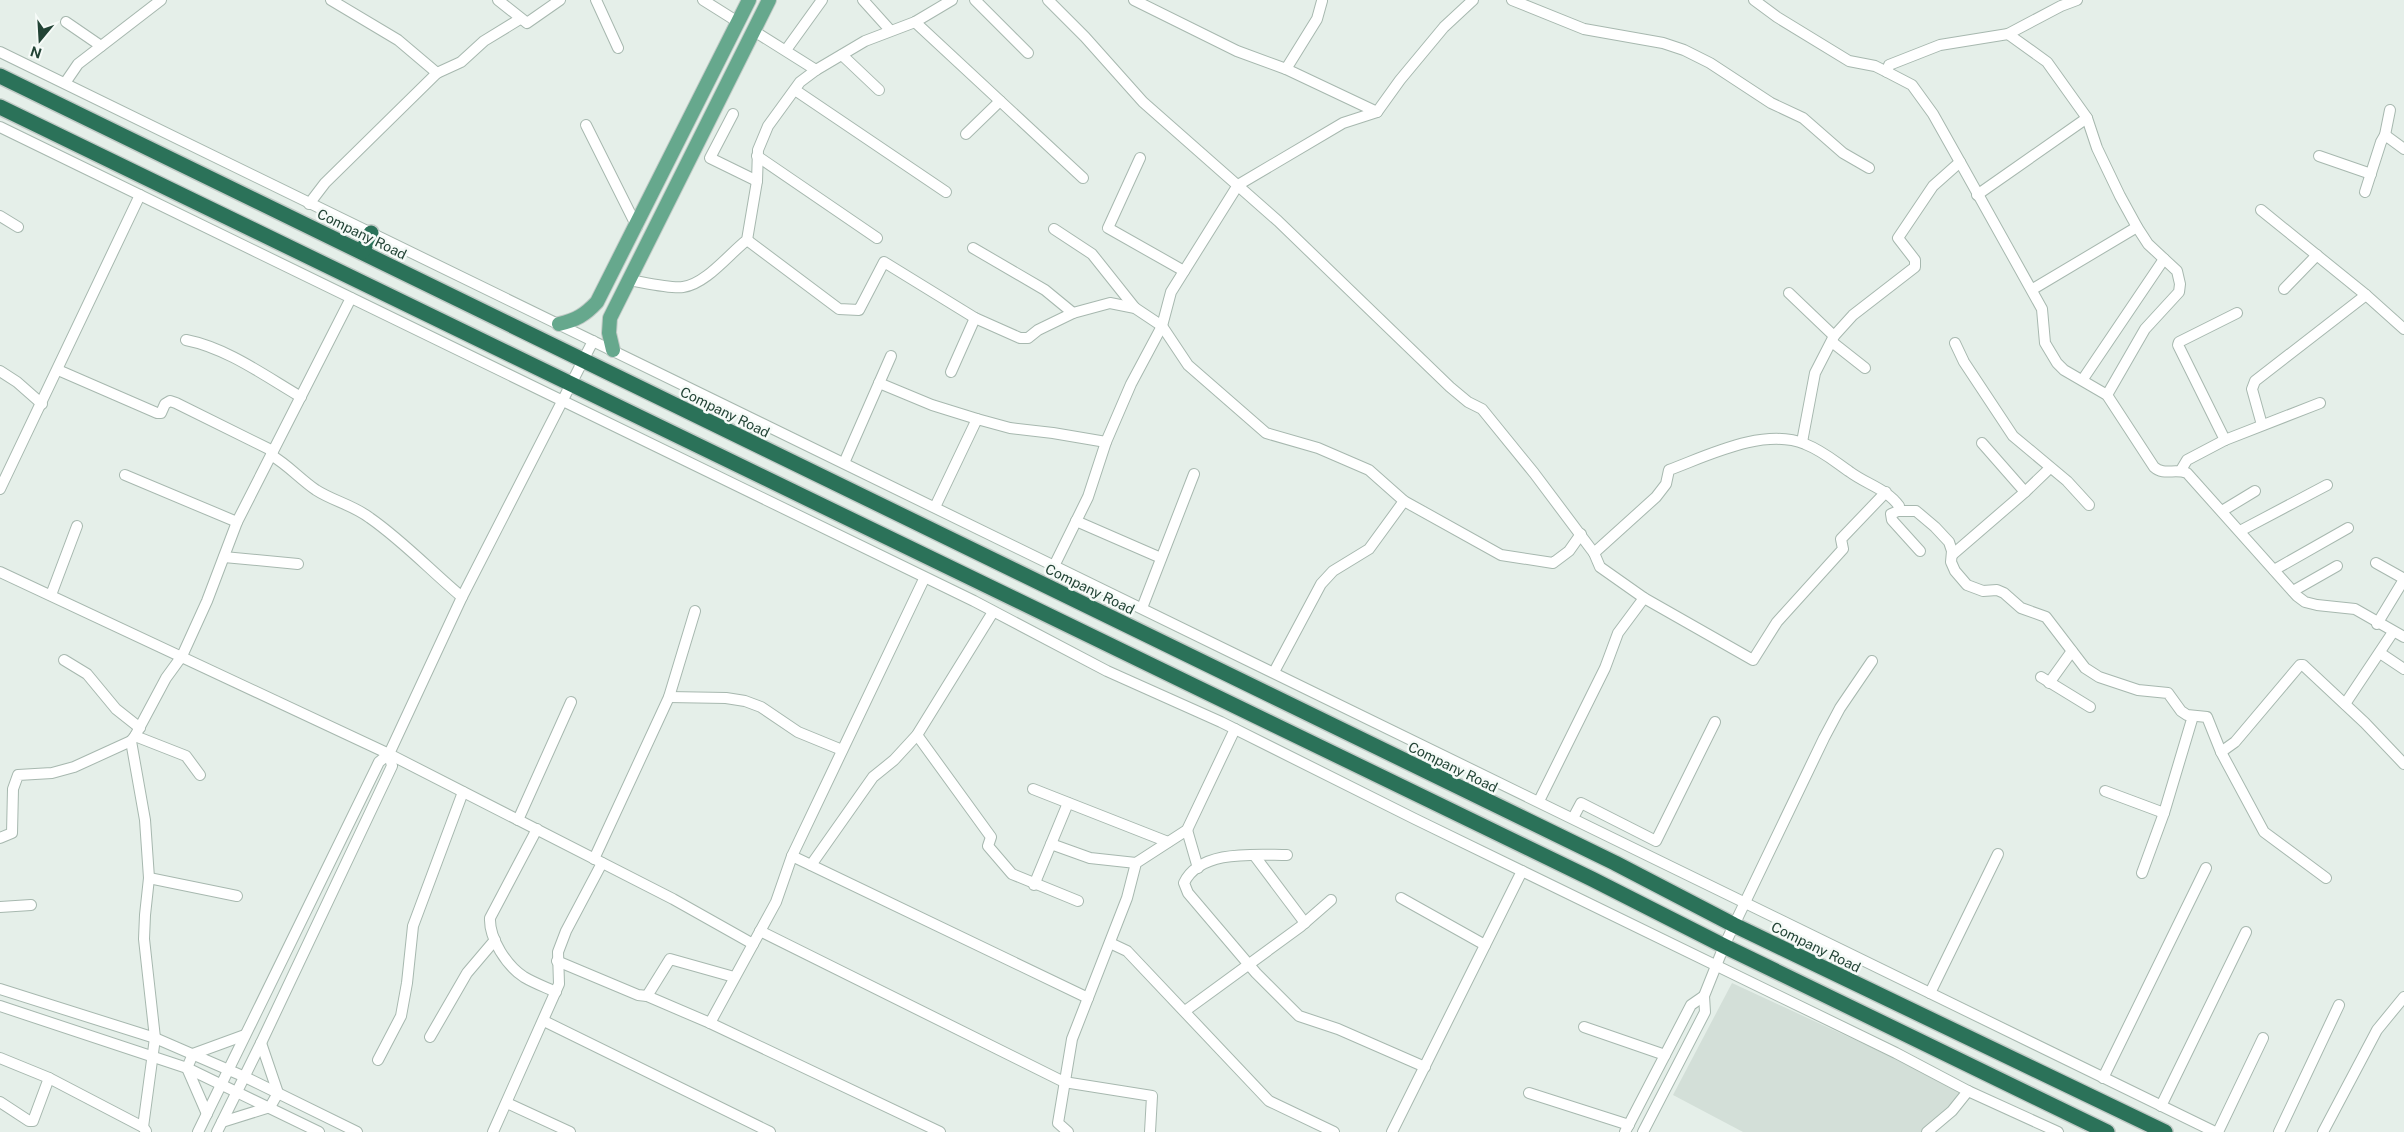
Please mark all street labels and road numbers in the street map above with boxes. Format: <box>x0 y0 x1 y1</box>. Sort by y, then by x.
street label: Company Road <box>315 205 409 263</box>
street label: Company Road <box>678 383 772 441</box>
street label: Company Road <box>1043 560 1137 618</box>
street label: Company Road <box>1406 738 1500 796</box>
street label: Company Road <box>1769 918 1863 976</box>

